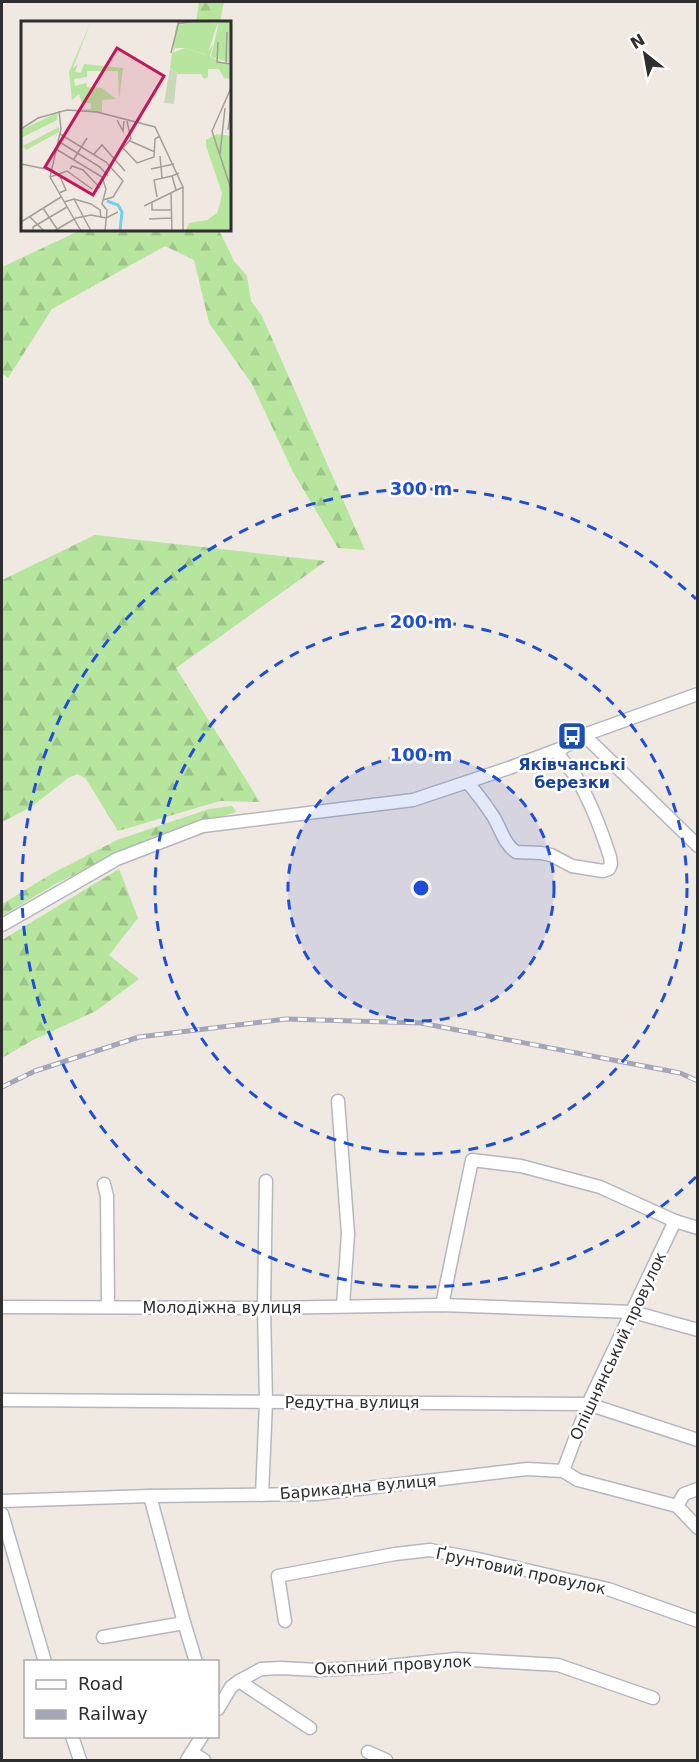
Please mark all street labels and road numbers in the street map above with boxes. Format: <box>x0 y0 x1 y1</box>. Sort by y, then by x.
street label: Опішнянський провулок <box>566 1249 670 1443</box>
street label: Молодіжна вулиця <box>143 1298 301 1317</box>
street label: Редутна вулиця <box>285 1393 419 1412</box>
street label: Барикадна вулиця <box>279 1471 437 1503</box>
street label: Ґрунтовий провулок <box>434 1544 608 1598</box>
street label: Окопний провулок <box>314 1651 473 1679</box>

